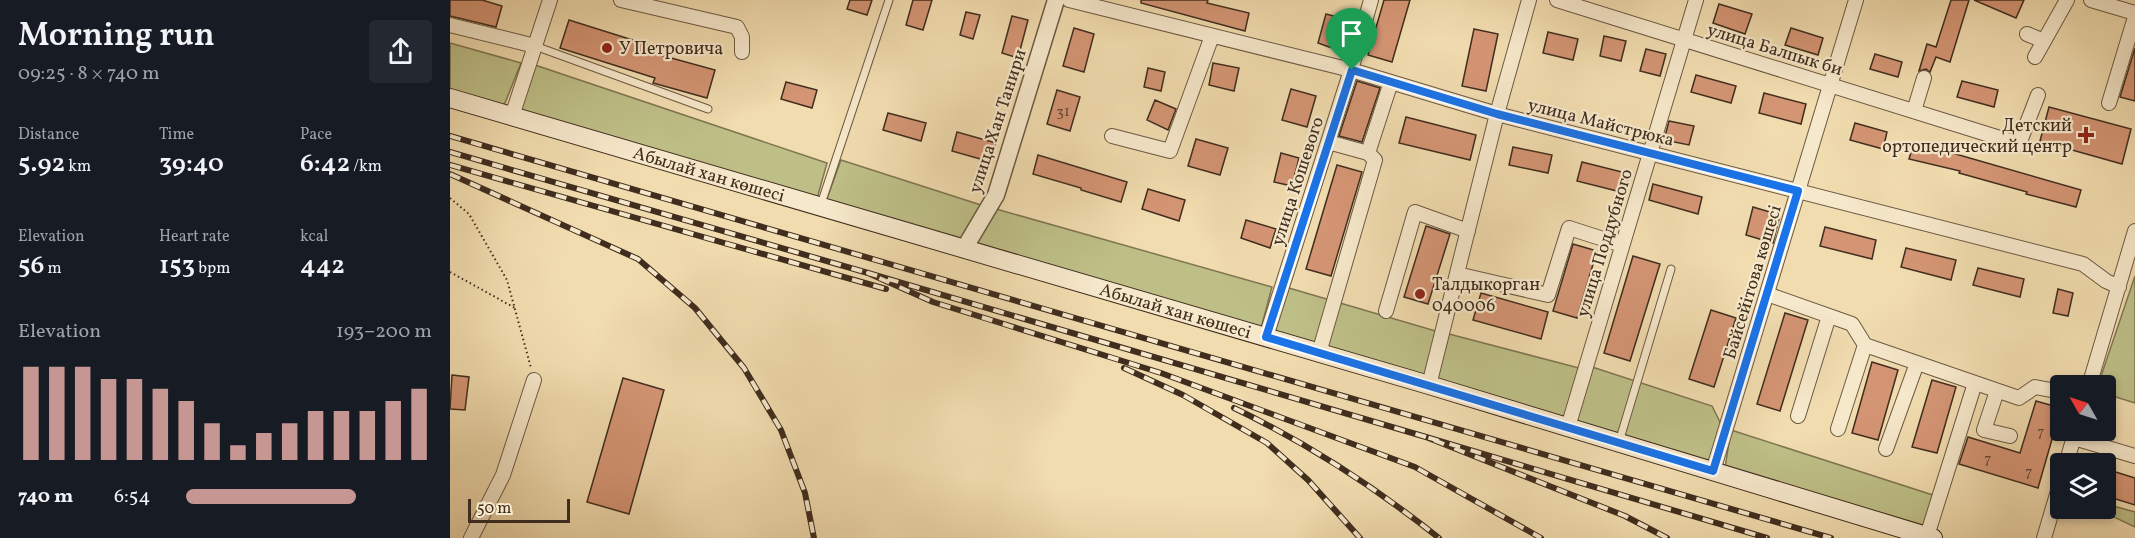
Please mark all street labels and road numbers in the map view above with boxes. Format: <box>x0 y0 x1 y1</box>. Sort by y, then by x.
street label: улица Балпык би <box>1704 18 1845 83</box>
street label: улица Хан Танири <box>963 46 1034 197</box>
street label: улица Майстрюка <box>1525 93 1676 154</box>
street label: улица Кошевого <box>1266 114 1331 249</box>
street label: Абылай хан көшесі <box>630 141 788 209</box>
street label: улица Поддубного <box>1571 166 1640 321</box>
street label: Байсейітова көшесі <box>1718 202 1789 363</box>
street label: Абылай хан көшесі <box>1096 278 1254 346</box>

